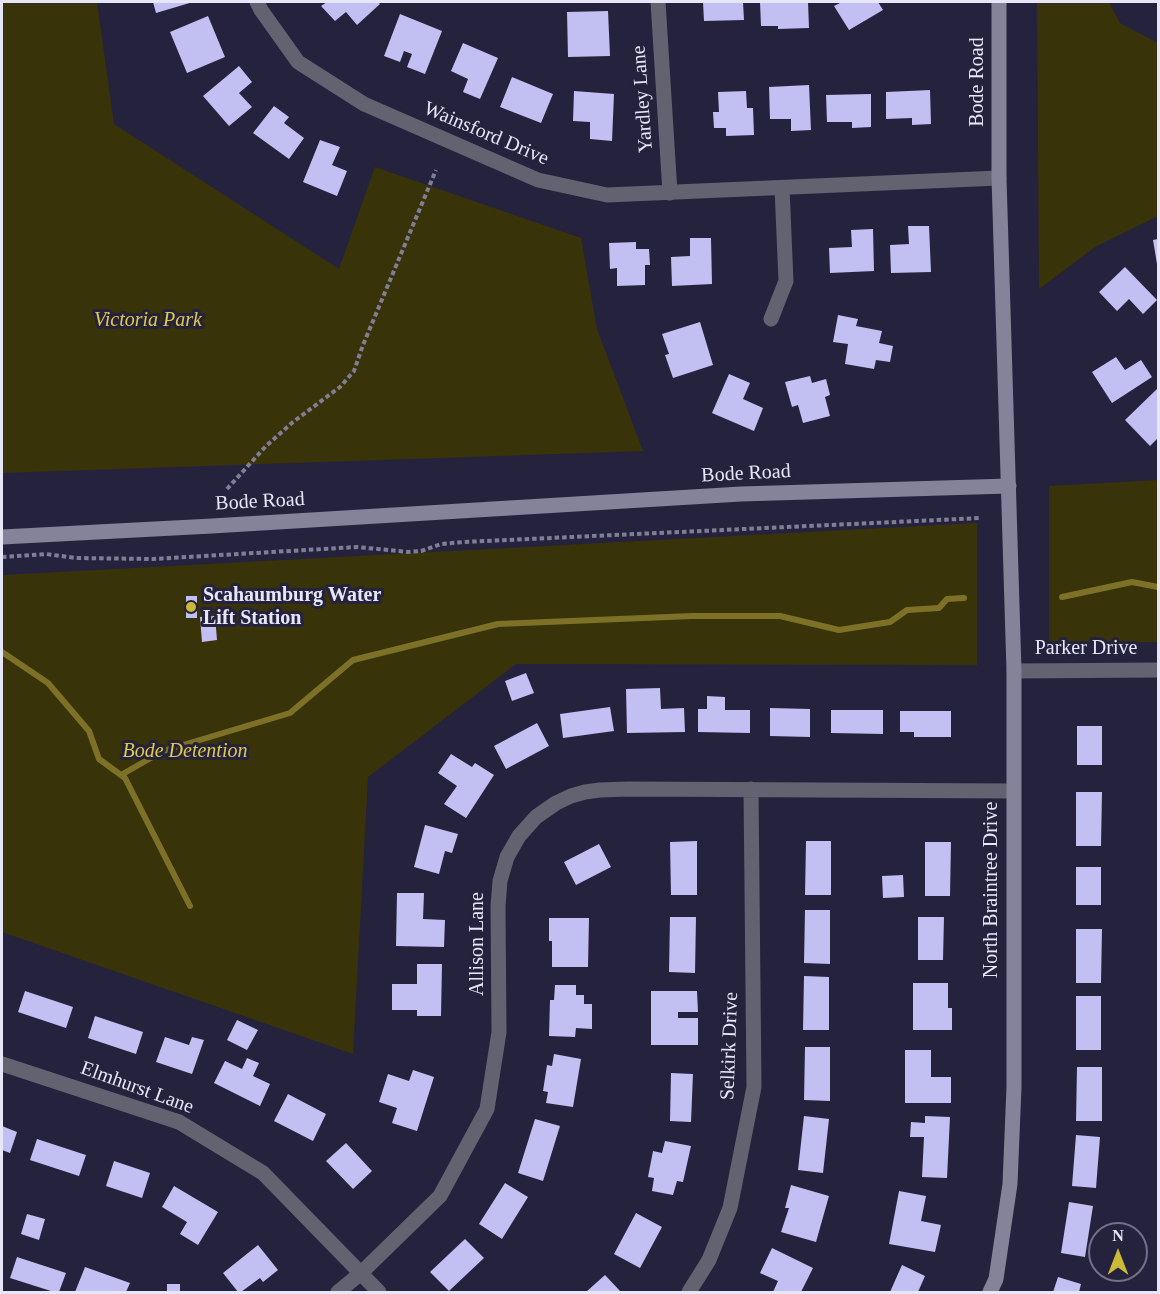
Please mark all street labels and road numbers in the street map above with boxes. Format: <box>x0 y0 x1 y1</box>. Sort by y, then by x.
street label: Bode Road <box>966 37 990 127</box>
street label: Yardley Lane <box>627 45 659 153</box>
street label: Wainsford Drive <box>420 97 552 171</box>
street label: Bode Road <box>701 460 791 488</box>
street label: Bode Road <box>215 488 305 516</box>
street label: Parker Drive <box>1035 637 1137 661</box>
street label: North Braintree Drive <box>980 802 1004 978</box>
street label: Allison Lane <box>466 892 490 996</box>
street label: Selkirk Drive <box>716 991 744 1101</box>
street label: Elmhurst Lane <box>77 1056 197 1120</box>

